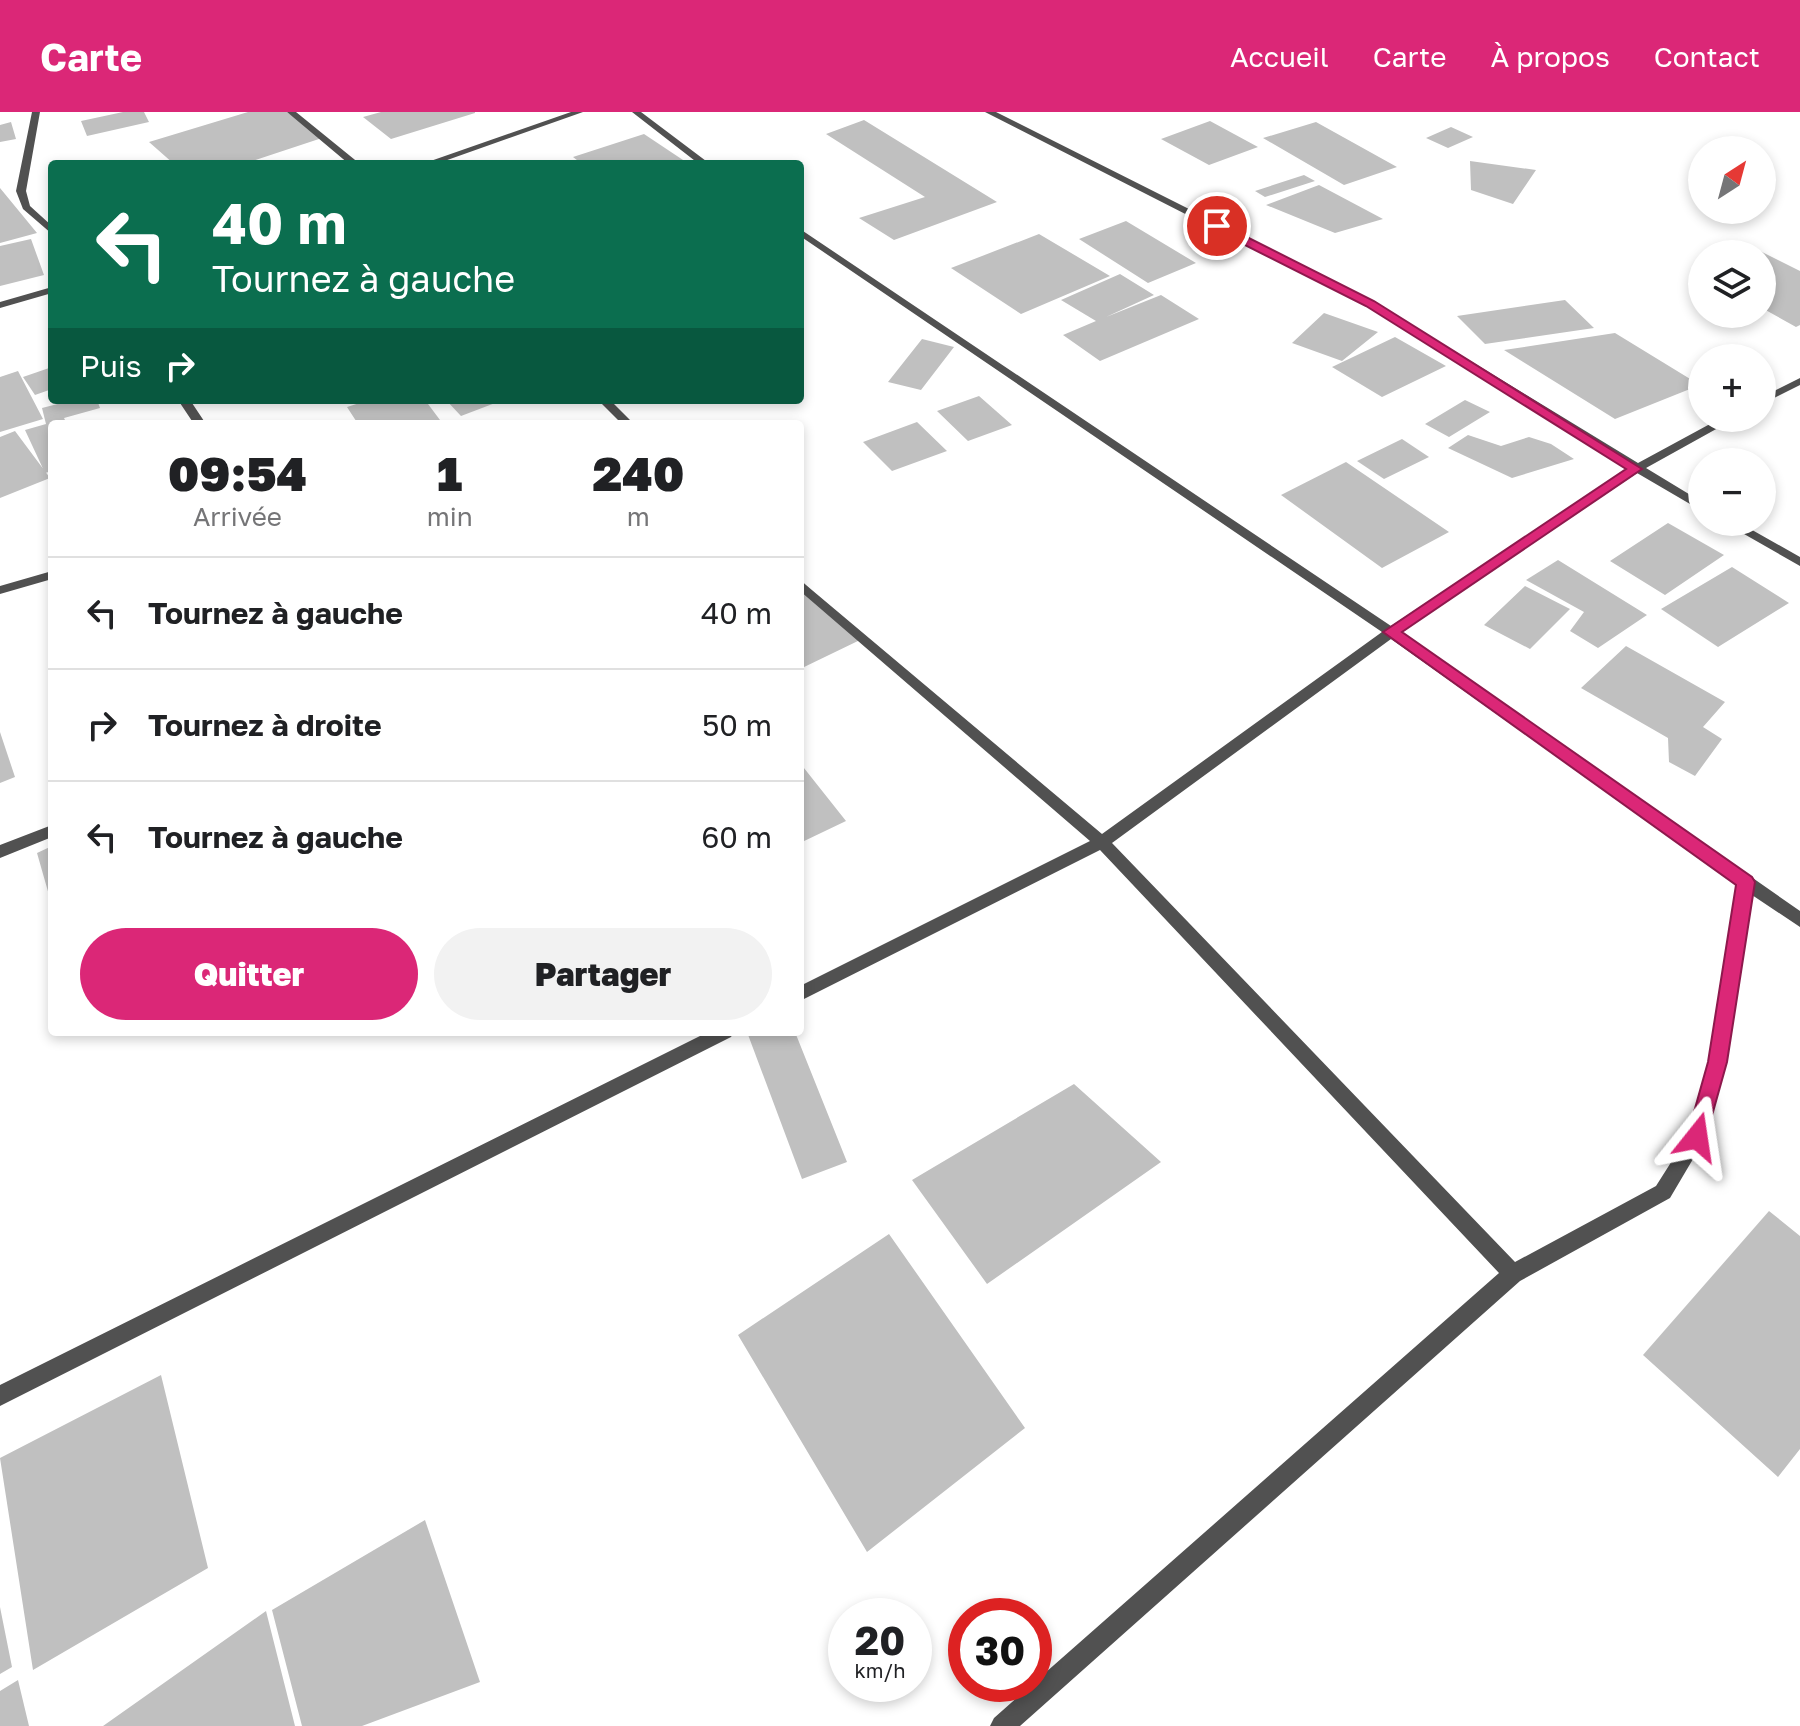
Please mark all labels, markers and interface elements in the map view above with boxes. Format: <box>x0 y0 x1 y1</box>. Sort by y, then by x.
text: Carte <box>40 34 142 79</box>
text: Accueil <box>1230 40 1329 73</box>
text: Carte <box>1373 40 1446 73</box>
text: À propos <box>1490 40 1610 73</box>
text: Contact <box>1654 40 1760 73</box>
north arrow <box>1688 136 1776 224</box>
map controls <box>1688 136 1776 536</box>
text: 40 m <box>212 189 346 256</box>
icon: left <box>80 192 184 296</box>
pin <box>1183 192 1251 260</box>
icon: arrive <box>1195 204 1239 248</box>
button: layers <box>1688 240 1776 328</box>
text: Tournez à gauche <box>212 257 515 300</box>
icon: right <box>158 344 202 388</box>
button: + <box>1688 344 1776 432</box>
text: Puis <box>80 348 142 384</box>
text: 09:54 <box>168 444 307 502</box>
text: 1 <box>437 444 462 502</box>
text: 240 <box>592 444 684 502</box>
button: − <box>1688 448 1776 536</box>
text: Arrivée <box>193 501 282 532</box>
text: min <box>427 501 473 532</box>
text: m <box>627 501 650 532</box>
icon: left <box>80 591 124 635</box>
text: Tournez à gauche <box>148 595 403 631</box>
text: 40 m <box>701 595 772 631</box>
icon: right <box>80 703 124 747</box>
text: Tournez à droite <box>148 707 382 743</box>
text: 50 m <box>702 707 772 743</box>
icon: left <box>80 815 124 859</box>
text: Tournez à gauche <box>148 819 403 855</box>
text: 60 m <box>701 819 772 855</box>
button: Quitter <box>80 928 418 1020</box>
button: Partager <box>434 928 772 1020</box>
position arrow <box>1655 1095 1739 1179</box>
speed limit sign: 30 <box>948 1598 1052 1702</box>
text: 20 <box>855 1616 905 1664</box>
text: km/h <box>855 1658 905 1682</box>

